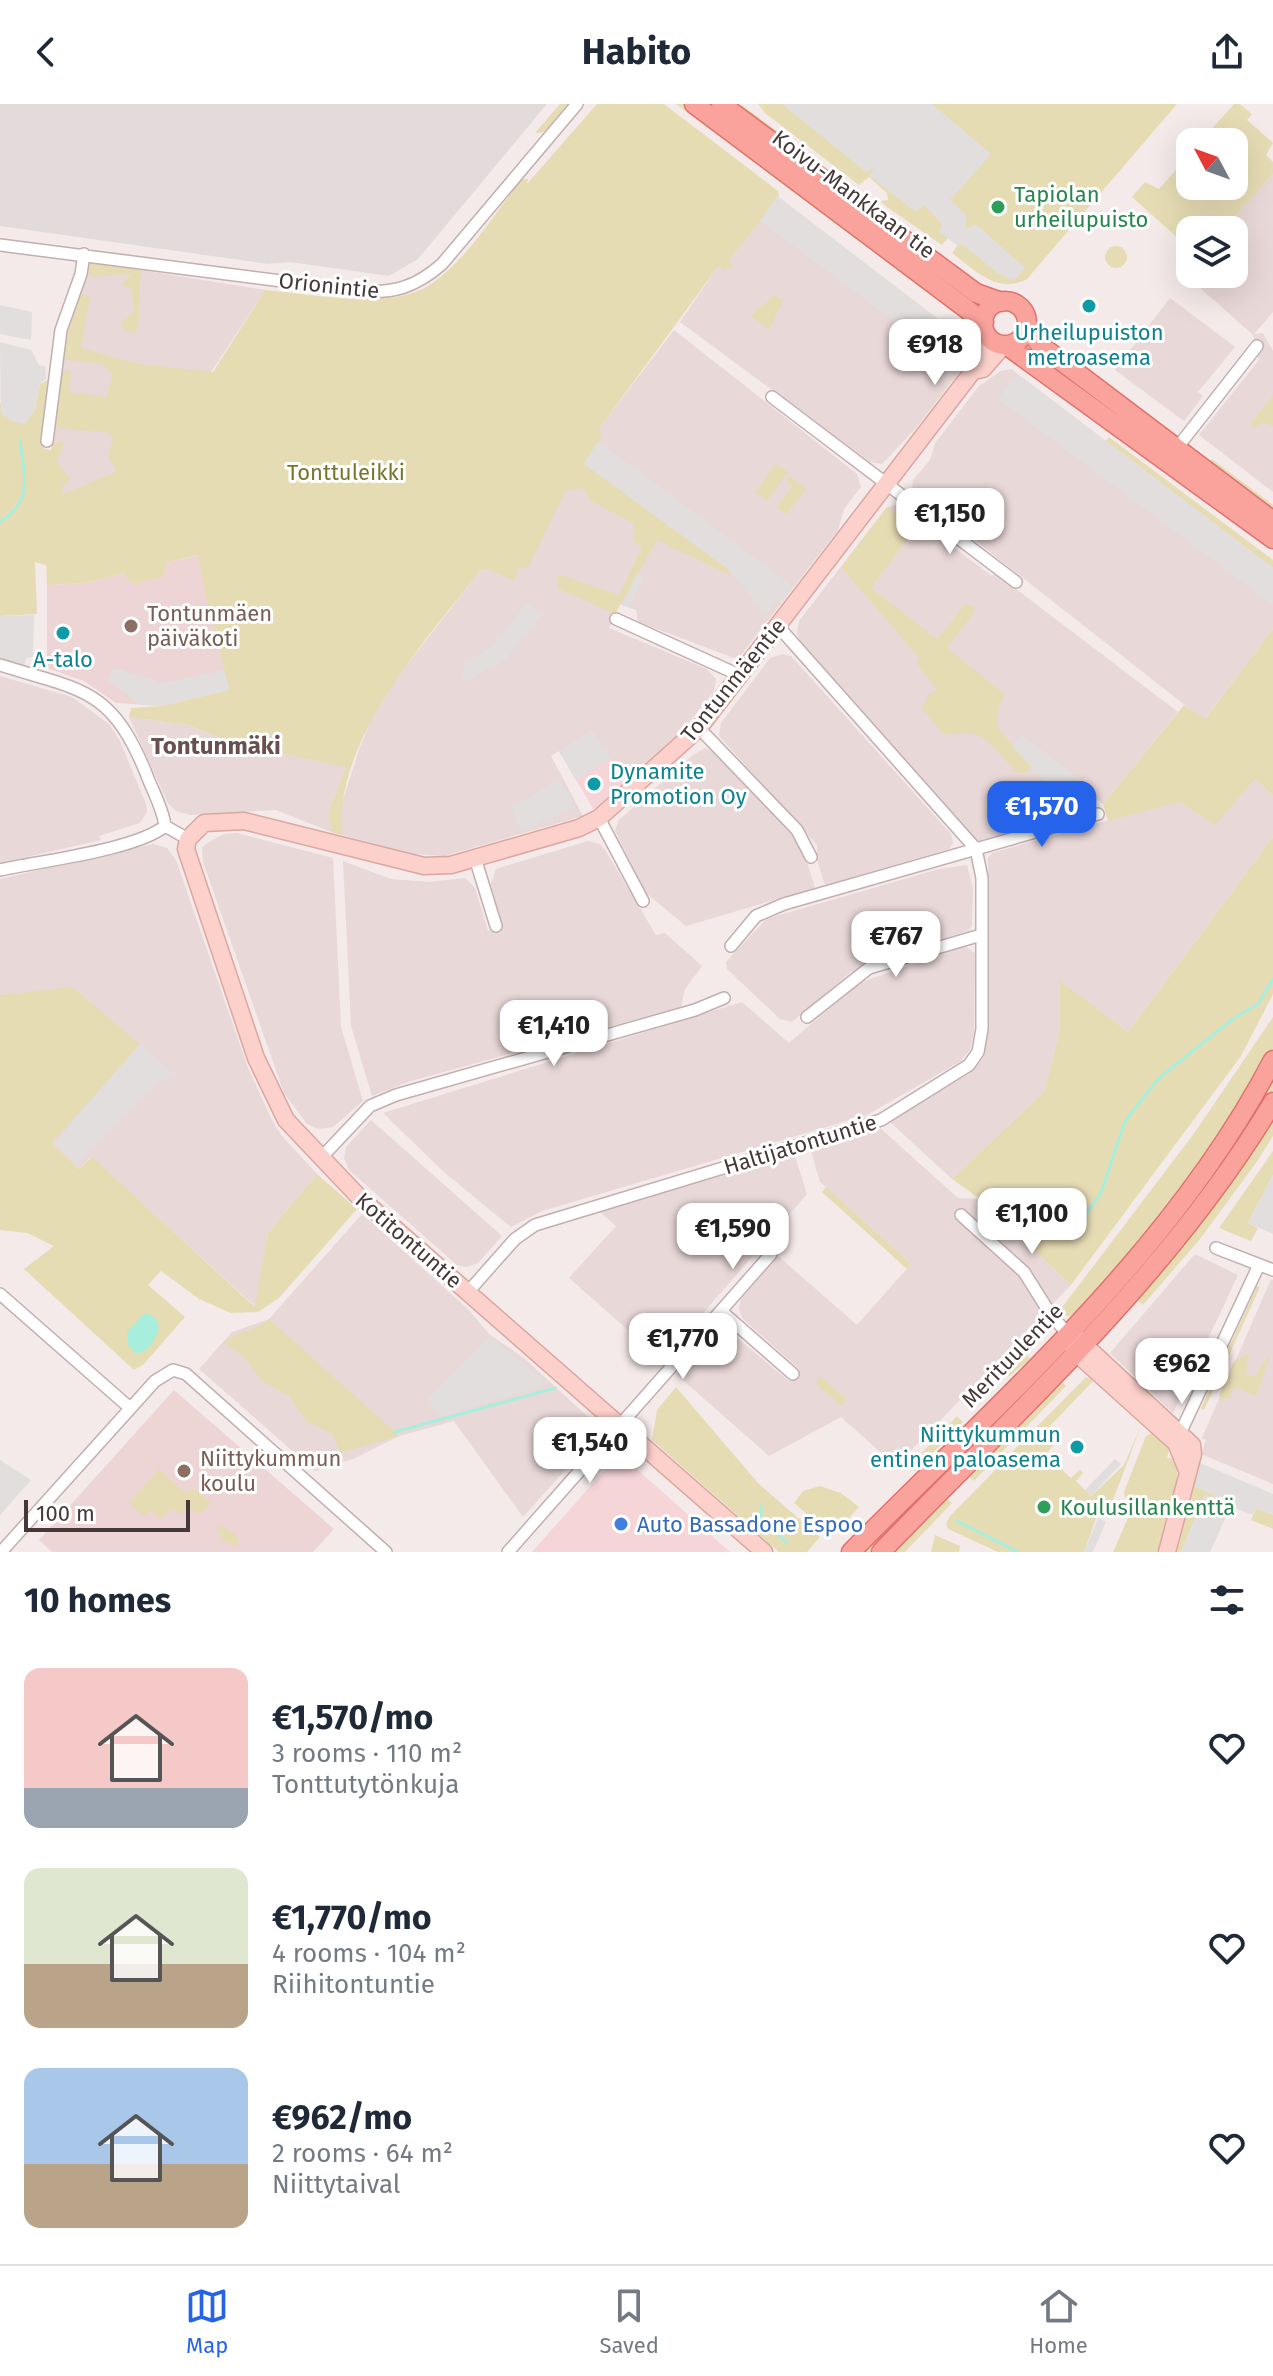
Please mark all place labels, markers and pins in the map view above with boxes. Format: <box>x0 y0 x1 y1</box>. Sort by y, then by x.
place label: Tapiolan urheilupuisto <box>1014 181 1148 233</box>
marker: Tapiolan urheilupuisto <box>989 198 1007 216</box>
marker: Urheilupuiston metroasema <box>1080 297 1098 315</box>
pin: €918 <box>888 319 982 387</box>
place label: Urheilupuiston metroasema <box>1014 319 1164 371</box>
pin: €1,150 <box>885 488 1015 556</box>
place label: Tontunmäen päiväkoti <box>147 600 272 652</box>
marker: Tontunmäen päiväkoti <box>122 617 140 635</box>
marker: A-talo <box>54 624 72 642</box>
place label: A-talo <box>33 646 93 673</box>
place label: Dynamite Promotion Oy <box>610 758 747 810</box>
marker: Dynamite Promotion Oy <box>585 775 603 793</box>
pin: €1,570 <box>977 781 1107 849</box>
pin: €767 <box>849 911 943 979</box>
pin: €1,410 <box>489 1000 619 1068</box>
pin: €1,100 <box>967 1188 1097 1256</box>
pin: €1,590 <box>668 1203 798 1271</box>
pin: €1,770 <box>618 1313 748 1381</box>
pin: €962 <box>1135 1338 1229 1406</box>
pin: €1,540 <box>525 1417 655 1485</box>
place label: Niittykummun entinen paloasema <box>870 1421 1061 1473</box>
marker: Niittykummun entinen paloasema <box>1068 1438 1086 1456</box>
place label: Niittykummun koulu <box>200 1445 341 1497</box>
marker: Niittykummun koulu <box>175 1462 193 1480</box>
place label: Koulusillankenttä <box>1060 1494 1235 1521</box>
marker: Koulusillankenttä <box>1035 1498 1053 1516</box>
place label: Auto Bassadone Espoo <box>637 1511 863 1538</box>
marker: Auto Bassadone Espoo <box>612 1515 630 1533</box>

